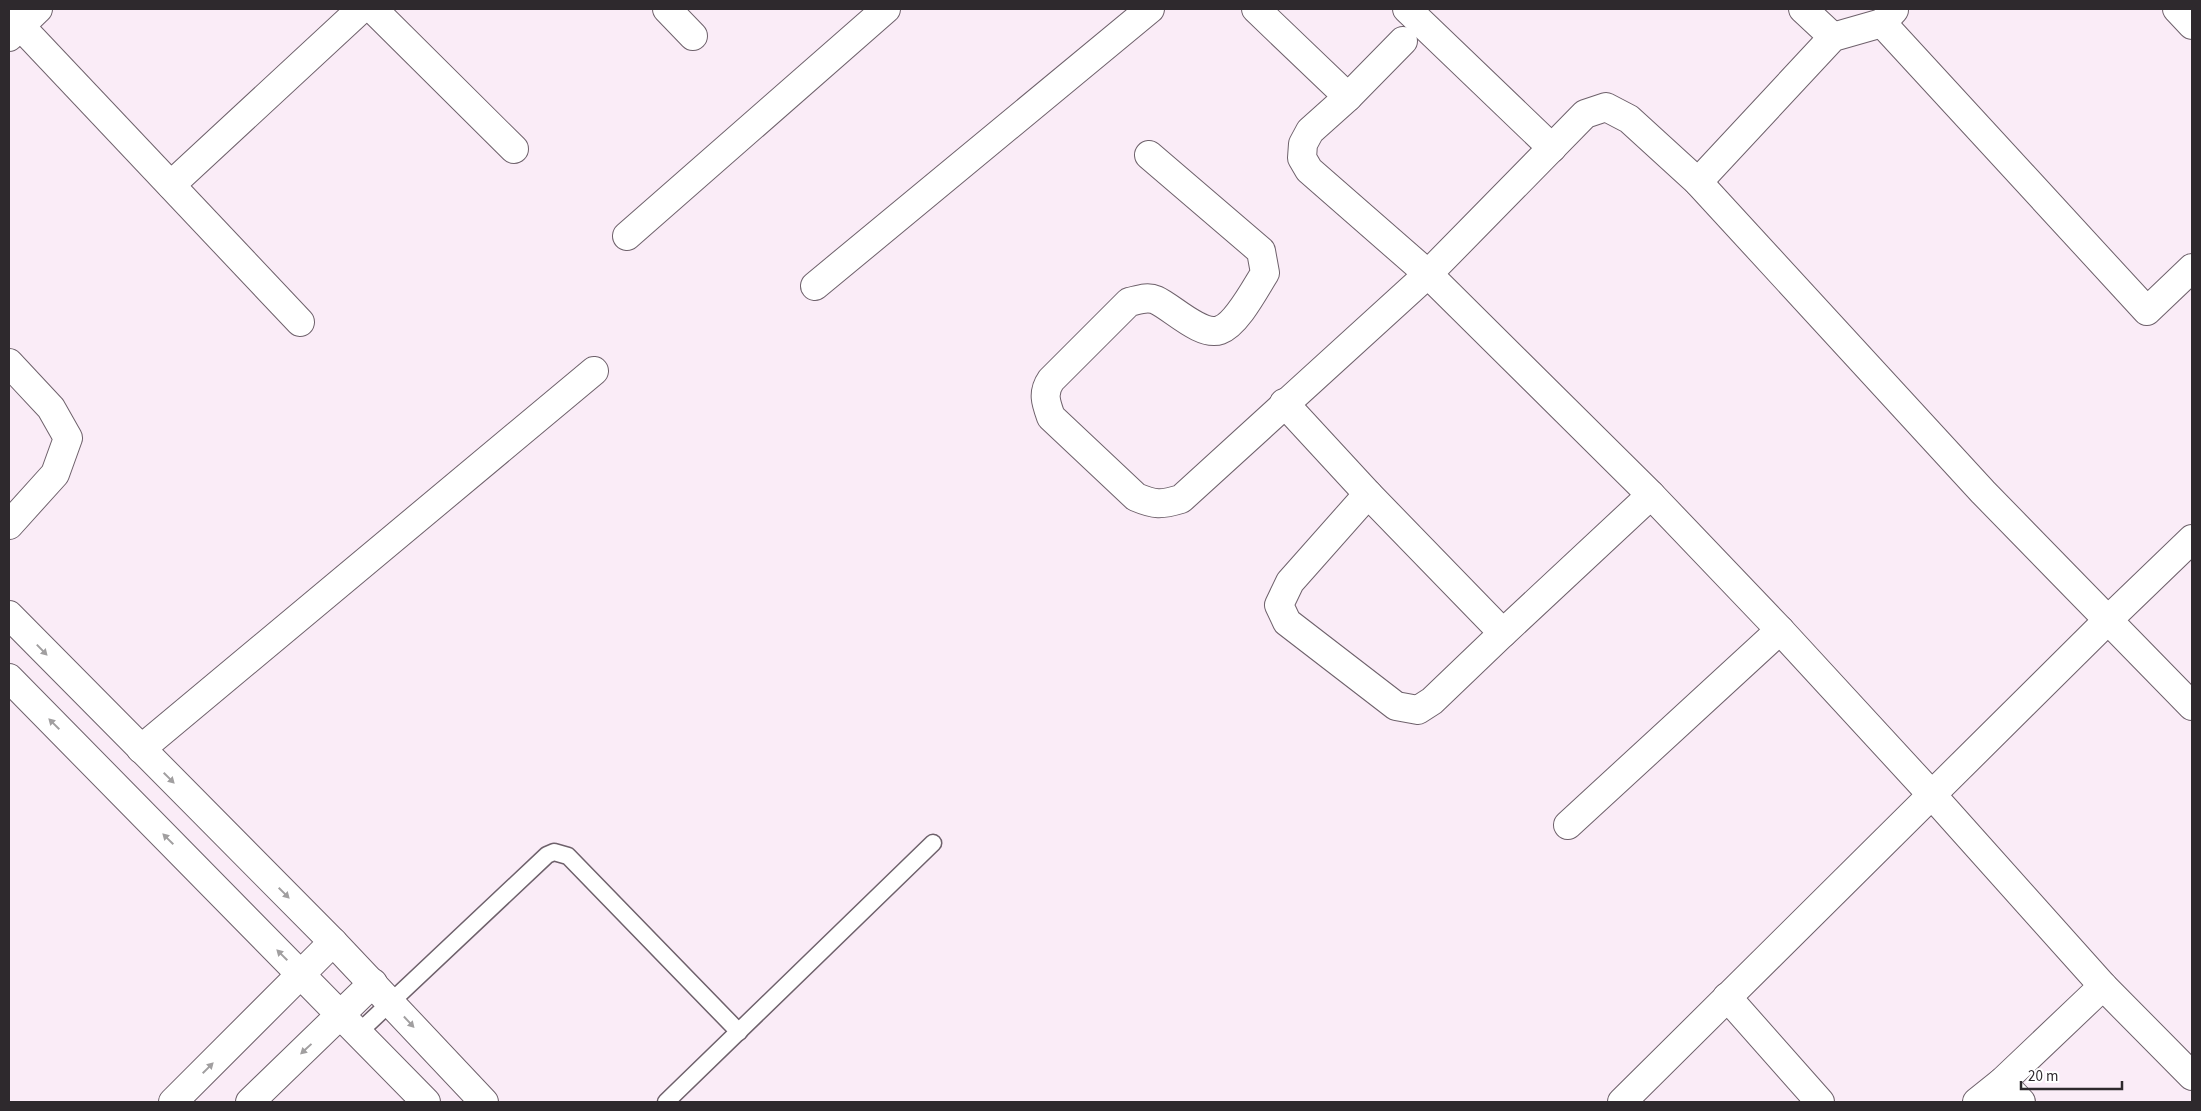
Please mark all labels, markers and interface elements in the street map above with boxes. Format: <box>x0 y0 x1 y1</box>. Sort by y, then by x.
one-way arrow <box>36 644 48 656</box>
one-way arrow <box>48 718 60 730</box>
one-way arrow <box>163 772 175 784</box>
one-way arrow <box>162 833 174 845</box>
one-way arrow <box>278 887 290 899</box>
one-way arrow <box>276 949 288 961</box>
one-way arrow <box>403 1016 415 1028</box>
one-way arrow <box>300 1043 312 1055</box>
scale bar <box>2021 1058 2122 1090</box>
one-way arrow <box>202 1062 214 1074</box>
text: 20 m <box>2028 1066 2058 1087</box>

